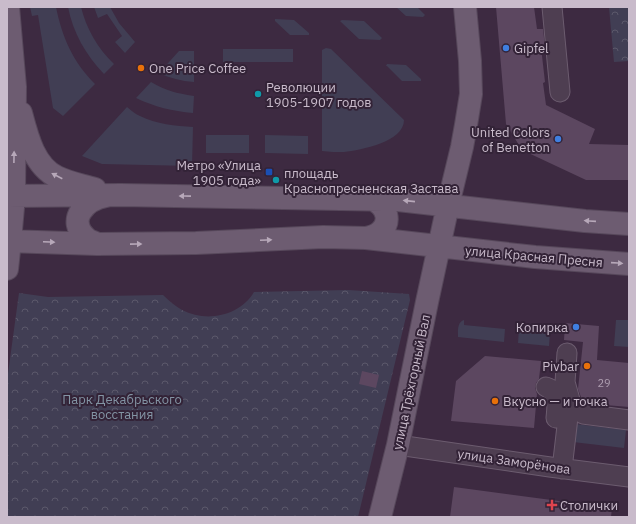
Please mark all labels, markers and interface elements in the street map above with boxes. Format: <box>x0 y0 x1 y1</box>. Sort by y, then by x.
place label: Gipfel <box>514 40 549 57</box>
marker: Gipfel <box>501 43 511 53</box>
place label: One Price Coffee <box>149 60 246 77</box>
marker: One Price Coffee <box>136 63 146 73</box>
place label: Революции 1905-1907 годов <box>266 79 372 111</box>
marker: Революции 1905-1907 годов <box>253 89 263 99</box>
place label: United Colors of Benetton <box>471 124 550 156</box>
marker: United Colors of Benetton <box>553 134 563 144</box>
one-way arrow <box>11 150 17 163</box>
place label: Метро «Улица 1905 года» <box>177 157 261 189</box>
place label: площадь Краснопресненская Застава <box>284 165 459 197</box>
marker: Метро «Улица 1905 года» <box>264 167 274 177</box>
one-way arrow <box>52 173 63 179</box>
marker: площадь Краснопресненская Застава <box>271 175 281 185</box>
one-way arrow <box>178 193 191 199</box>
one-way arrow <box>403 197 415 204</box>
one-way arrow <box>584 218 596 225</box>
one-way arrow <box>260 236 272 243</box>
one-way arrow <box>43 239 55 246</box>
one-way arrow <box>130 241 143 247</box>
street label: улица Красная Пресня <box>464 242 604 271</box>
one-way arrow <box>611 259 623 266</box>
street label: улица Трёхгорный Вал <box>389 313 434 451</box>
place label: Копирка <box>516 319 568 336</box>
marker: Копирка <box>571 322 581 332</box>
place label: Pivbar <box>542 358 579 375</box>
marker: Pivbar <box>582 361 592 371</box>
house number: 29 <box>597 376 611 390</box>
park label: Парк Декабрьского восстания <box>62 391 182 423</box>
place label: Вкусно — и точка <box>503 393 608 410</box>
marker: Вкусно — и точка <box>490 396 500 406</box>
street label: улица Заморёнова <box>456 445 572 478</box>
place label: Столички <box>560 497 618 514</box>
marker: Столички <box>547 500 557 510</box>

